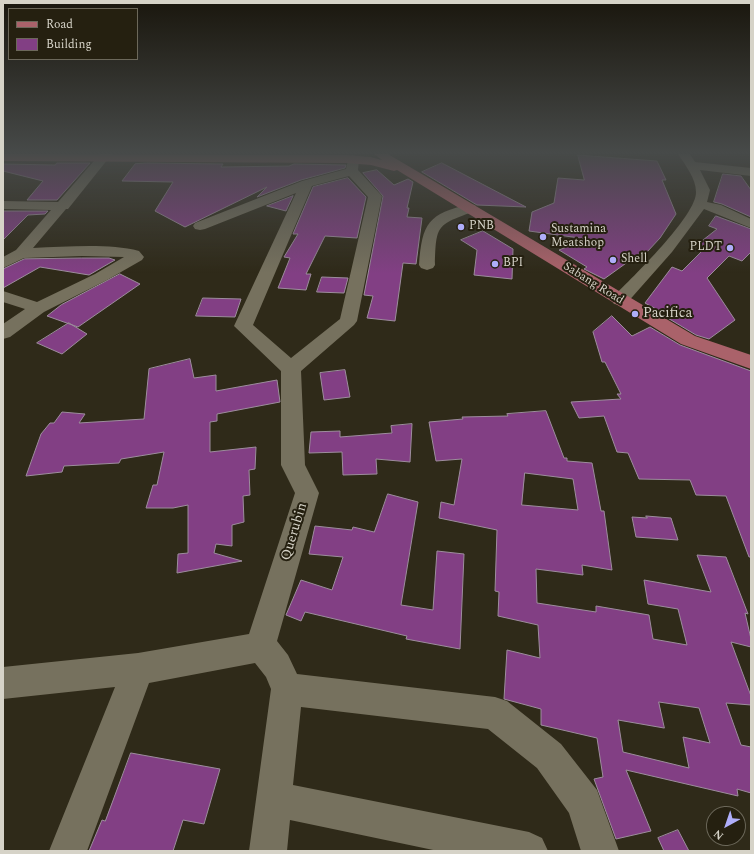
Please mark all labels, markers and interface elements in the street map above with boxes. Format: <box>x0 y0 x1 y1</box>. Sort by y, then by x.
legend <box>8 8 138 60</box>
text: Road <box>46 15 73 34</box>
text: Building <box>46 35 92 54</box>
place label: PNB <box>469 220 494 234</box>
marker: PNB <box>456 222 466 232</box>
place label: Sustamina Meatshop <box>551 223 606 251</box>
marker: Sustamina Meatshop <box>538 232 548 242</box>
place label: PLDT <box>689 241 722 255</box>
marker: PLDT <box>725 243 735 253</box>
place label: Shell <box>621 253 647 267</box>
marker: Shell <box>608 255 618 265</box>
place label: BPI <box>503 257 523 271</box>
marker: BPI <box>490 259 500 269</box>
street label: Sabang Road <box>560 260 626 308</box>
place label: Pacifica <box>643 306 692 322</box>
marker: Pacifica <box>630 309 640 319</box>
street label: Querubin <box>278 501 312 563</box>
north arrow <box>706 806 746 846</box>
text: N <box>710 825 728 844</box>

